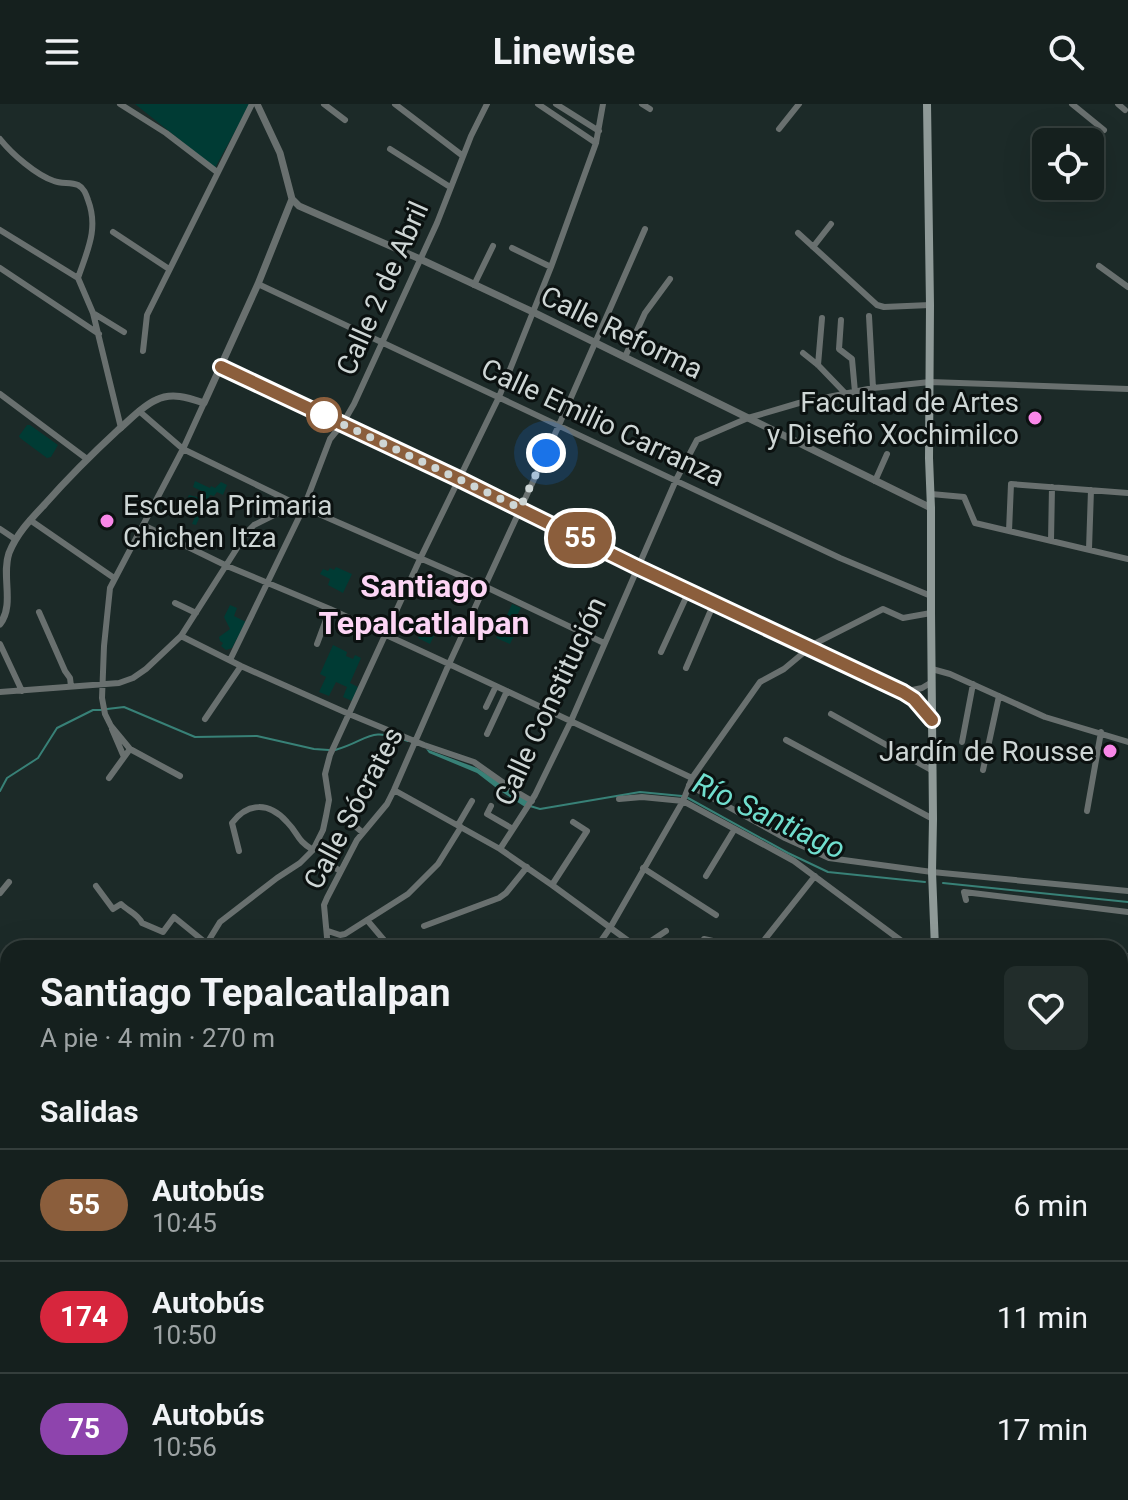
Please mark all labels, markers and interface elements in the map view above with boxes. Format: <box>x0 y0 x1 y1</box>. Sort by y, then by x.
icon: menu <box>40 30 84 74</box>
icon: search <box>1044 30 1088 74</box>
text: Linewise <box>493 31 635 73</box>
map controls <box>1032 128 1104 200</box>
button: locate <box>1032 128 1104 200</box>
street label: Calle 2 de Abril <box>330 196 435 380</box>
street label: Calle Reforma <box>535 279 708 386</box>
street label: Calle Emilio Carranza <box>476 352 730 493</box>
place label: Facultad de Artes y Diseño Xochimilco <box>767 386 1019 451</box>
unlabelled marker <box>307 398 341 432</box>
marker: Facultad de Artes y Diseño Xochimilco <box>1026 409 1044 427</box>
your location <box>526 433 566 473</box>
place label: Escuela Primaria Chichen Itza <box>123 489 333 554</box>
marker: Escuela Primaria Chichen Itza <box>98 512 116 530</box>
line badge: 55 <box>544 512 616 564</box>
text: 55 <box>564 521 596 554</box>
district label: Santiago Tepalcatlalpan <box>318 567 530 642</box>
street label: Calle Constitución <box>488 592 613 811</box>
street label: Calle Sócrates <box>297 722 410 895</box>
place label: Jardín de Rousse <box>879 735 1094 768</box>
marker: Jardín de Rousse <box>1101 742 1119 760</box>
water label: Río Santiago <box>688 765 851 866</box>
button: heart <box>1004 966 1088 1050</box>
text: Santiago Tepalcatlalpan <box>40 971 450 1015</box>
text: A pie · 4 min · 270 m <box>40 1023 275 1053</box>
text: Salidas <box>40 1094 139 1129</box>
text: Autobús <box>152 1173 265 1208</box>
text: 55 <box>68 1188 100 1221</box>
text: 6 min <box>1014 1188 1088 1223</box>
text: 10:45 <box>152 1208 217 1238</box>
text: Autobús <box>152 1285 265 1320</box>
text: 174 <box>60 1300 108 1333</box>
text: 11 min <box>997 1300 1088 1335</box>
text: 10:50 <box>152 1320 217 1350</box>
text: Autobús <box>152 1397 265 1432</box>
text: 75 <box>68 1412 100 1445</box>
text: 17 min <box>997 1412 1088 1447</box>
text: 10:56 <box>152 1432 217 1462</box>

